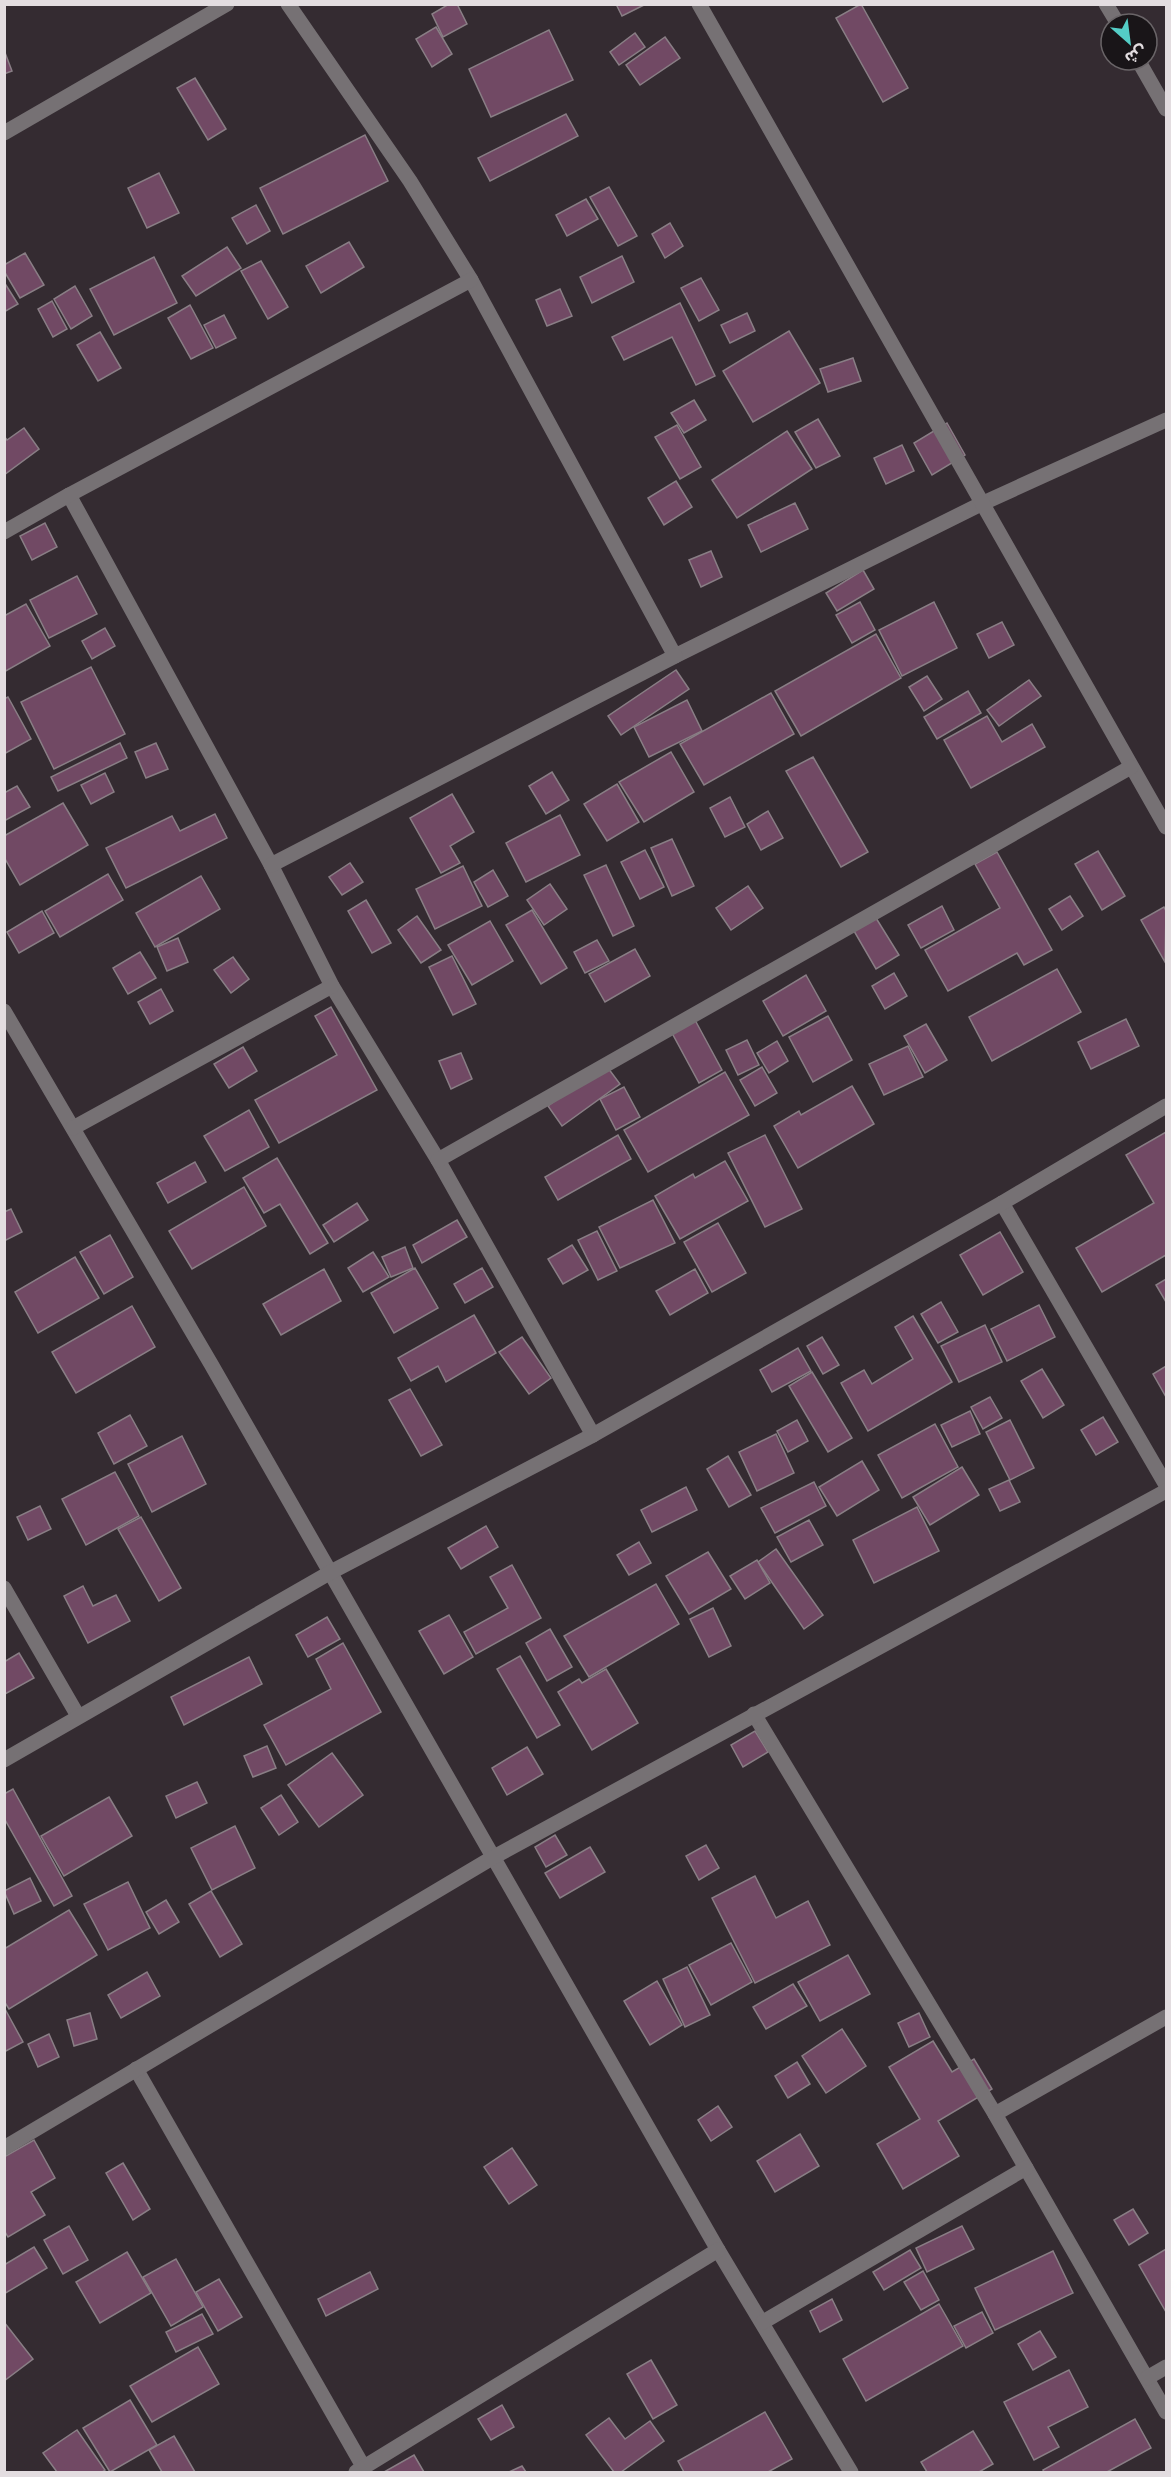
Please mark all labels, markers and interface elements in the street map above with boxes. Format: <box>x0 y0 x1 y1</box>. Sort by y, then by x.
north arrow <box>1099 12 1159 72</box>
text: ش <box>1121 40 1150 69</box>

